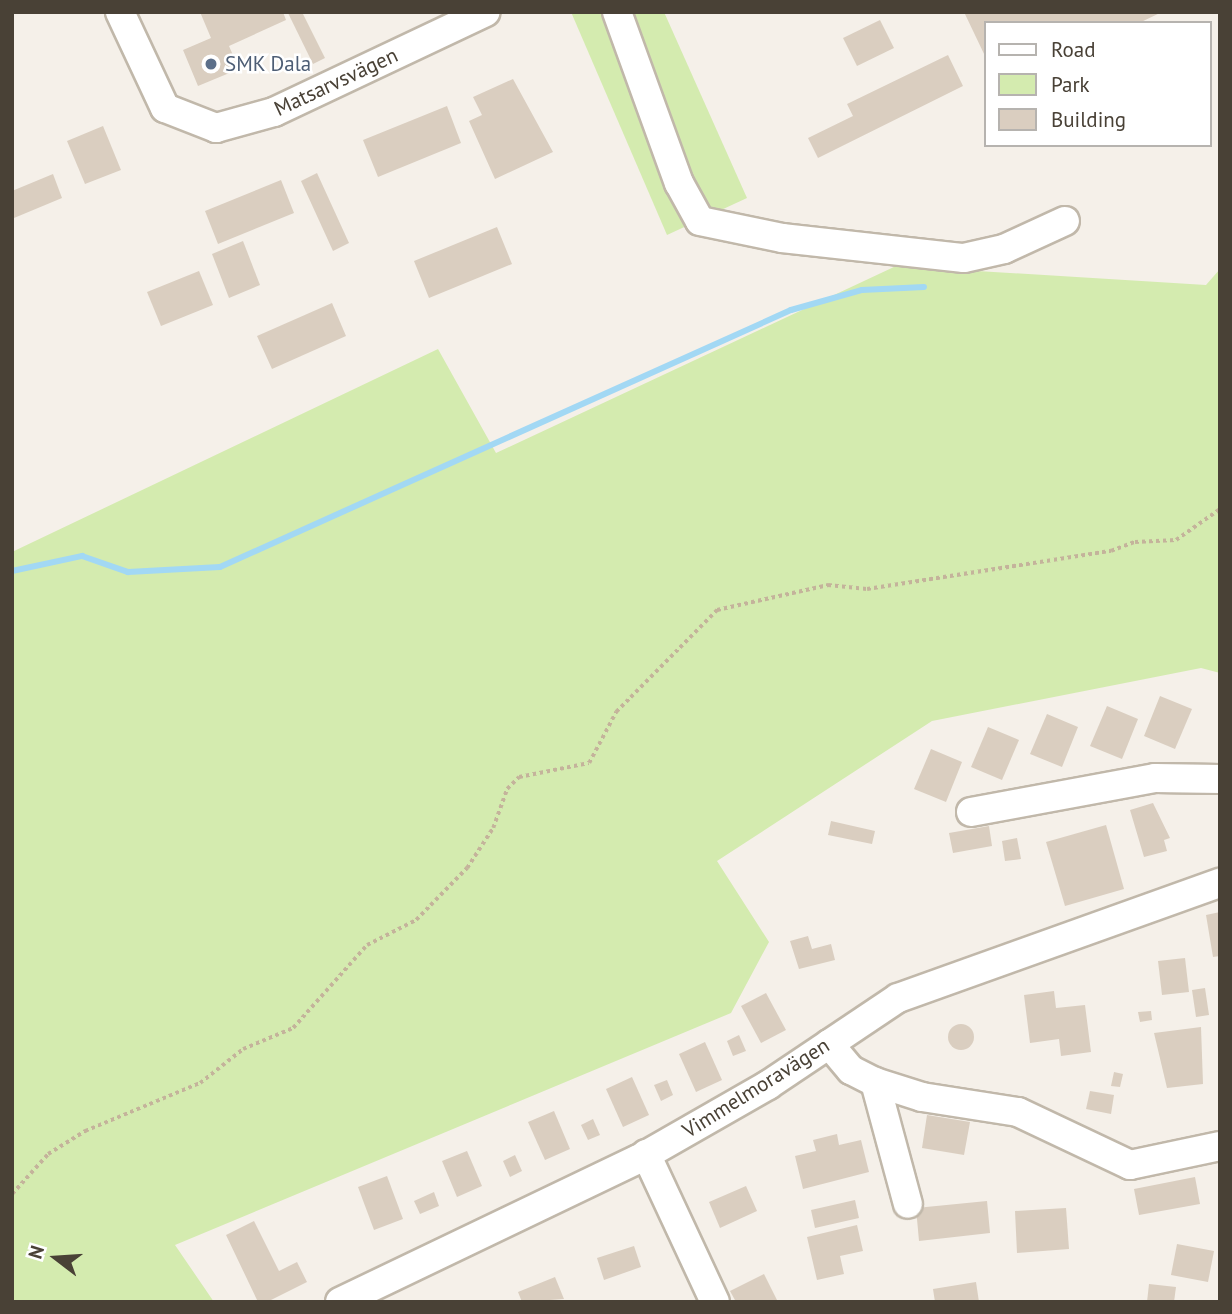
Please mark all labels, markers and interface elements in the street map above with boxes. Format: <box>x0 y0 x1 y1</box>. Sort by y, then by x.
legend <box>984 21 1211 147</box>
text: Road <box>1051 36 1095 63</box>
street label: Matsarvsvägen <box>270 42 402 122</box>
place label: SMK Dala <box>225 51 312 77</box>
marker: SMK Dala <box>203 56 219 72</box>
text: Park <box>1051 71 1090 98</box>
text: Building <box>1051 106 1126 133</box>
street label: Vimmelmoravägen <box>678 1033 834 1143</box>
north arrow <box>21 1223 91 1293</box>
text: N <box>23 1242 49 1261</box>

